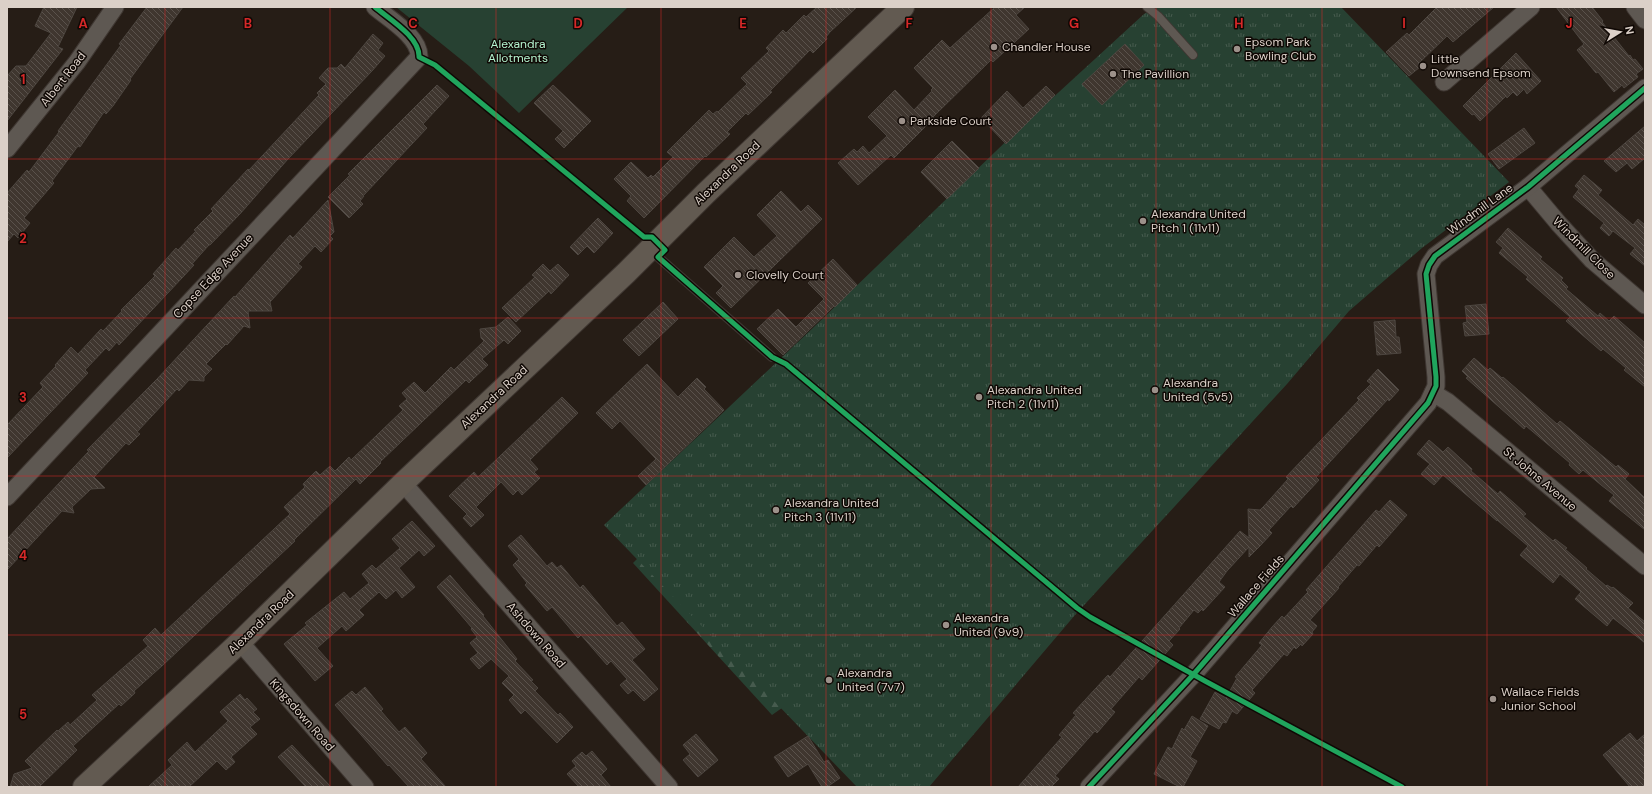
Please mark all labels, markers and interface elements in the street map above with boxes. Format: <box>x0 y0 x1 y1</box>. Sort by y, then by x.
north arrow <box>1600 12 1640 52</box>
text: A <box>78 15 88 32</box>
text: B <box>244 15 252 32</box>
text: C <box>408 15 418 32</box>
text: D <box>573 15 583 32</box>
text: E <box>739 15 747 32</box>
text: F <box>905 15 913 32</box>
text: G <box>1069 15 1079 32</box>
text: H <box>1234 15 1244 32</box>
text: I <box>1402 15 1406 32</box>
text: J <box>1565 15 1573 32</box>
text: N <box>1622 25 1637 35</box>
place label: Epsom Park Bowling Club <box>1245 34 1316 64</box>
park label: Alexandra Allotments <box>488 36 548 66</box>
place label: Chandler House <box>1002 39 1091 55</box>
marker: Chandler House <box>989 42 999 52</box>
marker: Epsom Park Bowling Club <box>1232 44 1242 54</box>
street label: Albert Road <box>37 48 89 110</box>
place label: Little Downsend Epsom <box>1431 51 1531 81</box>
marker: Little Downsend Epsom <box>1418 61 1428 71</box>
place label: The Pavillion <box>1121 66 1189 82</box>
marker: The Pavillion <box>1108 69 1118 79</box>
text: 1 <box>21 71 25 88</box>
place label: Parkside Court <box>910 113 992 129</box>
marker: Parkside Court <box>897 116 907 126</box>
street label: Alexandra Road <box>690 137 764 209</box>
street label: Windmill Lane <box>1444 180 1516 238</box>
place label: Alexandra United Pitch 1 (11v11) <box>1151 206 1246 236</box>
street label: Windmill Close <box>1549 213 1619 283</box>
marker: Alexandra United Pitch 1 (11v11) <box>1138 216 1148 226</box>
text: 2 <box>19 230 27 247</box>
street label: Copse Edge Avenue <box>169 230 257 322</box>
place label: Clovelly Court <box>746 267 824 283</box>
marker: Clovelly Court <box>733 270 743 280</box>
street label: Alexandra Road <box>457 362 531 432</box>
place label: Alexandra United (5v5) <box>1163 375 1233 405</box>
place label: Alexandra United Pitch 2 (11v11) <box>987 382 1082 412</box>
marker: Alexandra United (5v5) <box>1150 385 1160 395</box>
text: 3 <box>19 389 27 406</box>
marker: Alexandra United Pitch 2 (11v11) <box>974 392 984 402</box>
street label: St Johns Avenue <box>1500 443 1580 515</box>
place label: Alexandra United Pitch 3 (11v11) <box>784 495 879 525</box>
marker: Alexandra United Pitch 3 (11v11) <box>771 505 781 515</box>
text: 4 <box>19 547 27 564</box>
street label: Wallace Fields <box>1224 551 1288 621</box>
street label: Alexandra Road <box>224 586 298 658</box>
street label: Ashdown Road <box>503 599 569 671</box>
place label: Alexandra United (9v9) <box>954 610 1023 640</box>
marker: Alexandra United (9v9) <box>941 620 951 630</box>
place label: Alexandra United (7v7) <box>837 665 905 695</box>
street label: Kingsdown Road <box>266 675 338 755</box>
marker: Alexandra United (7v7) <box>824 675 834 685</box>
place label: Wallace Fields Junior School <box>1501 684 1580 714</box>
marker: Wallace Fields Junior School <box>1488 694 1498 704</box>
text: 5 <box>19 706 27 723</box>

